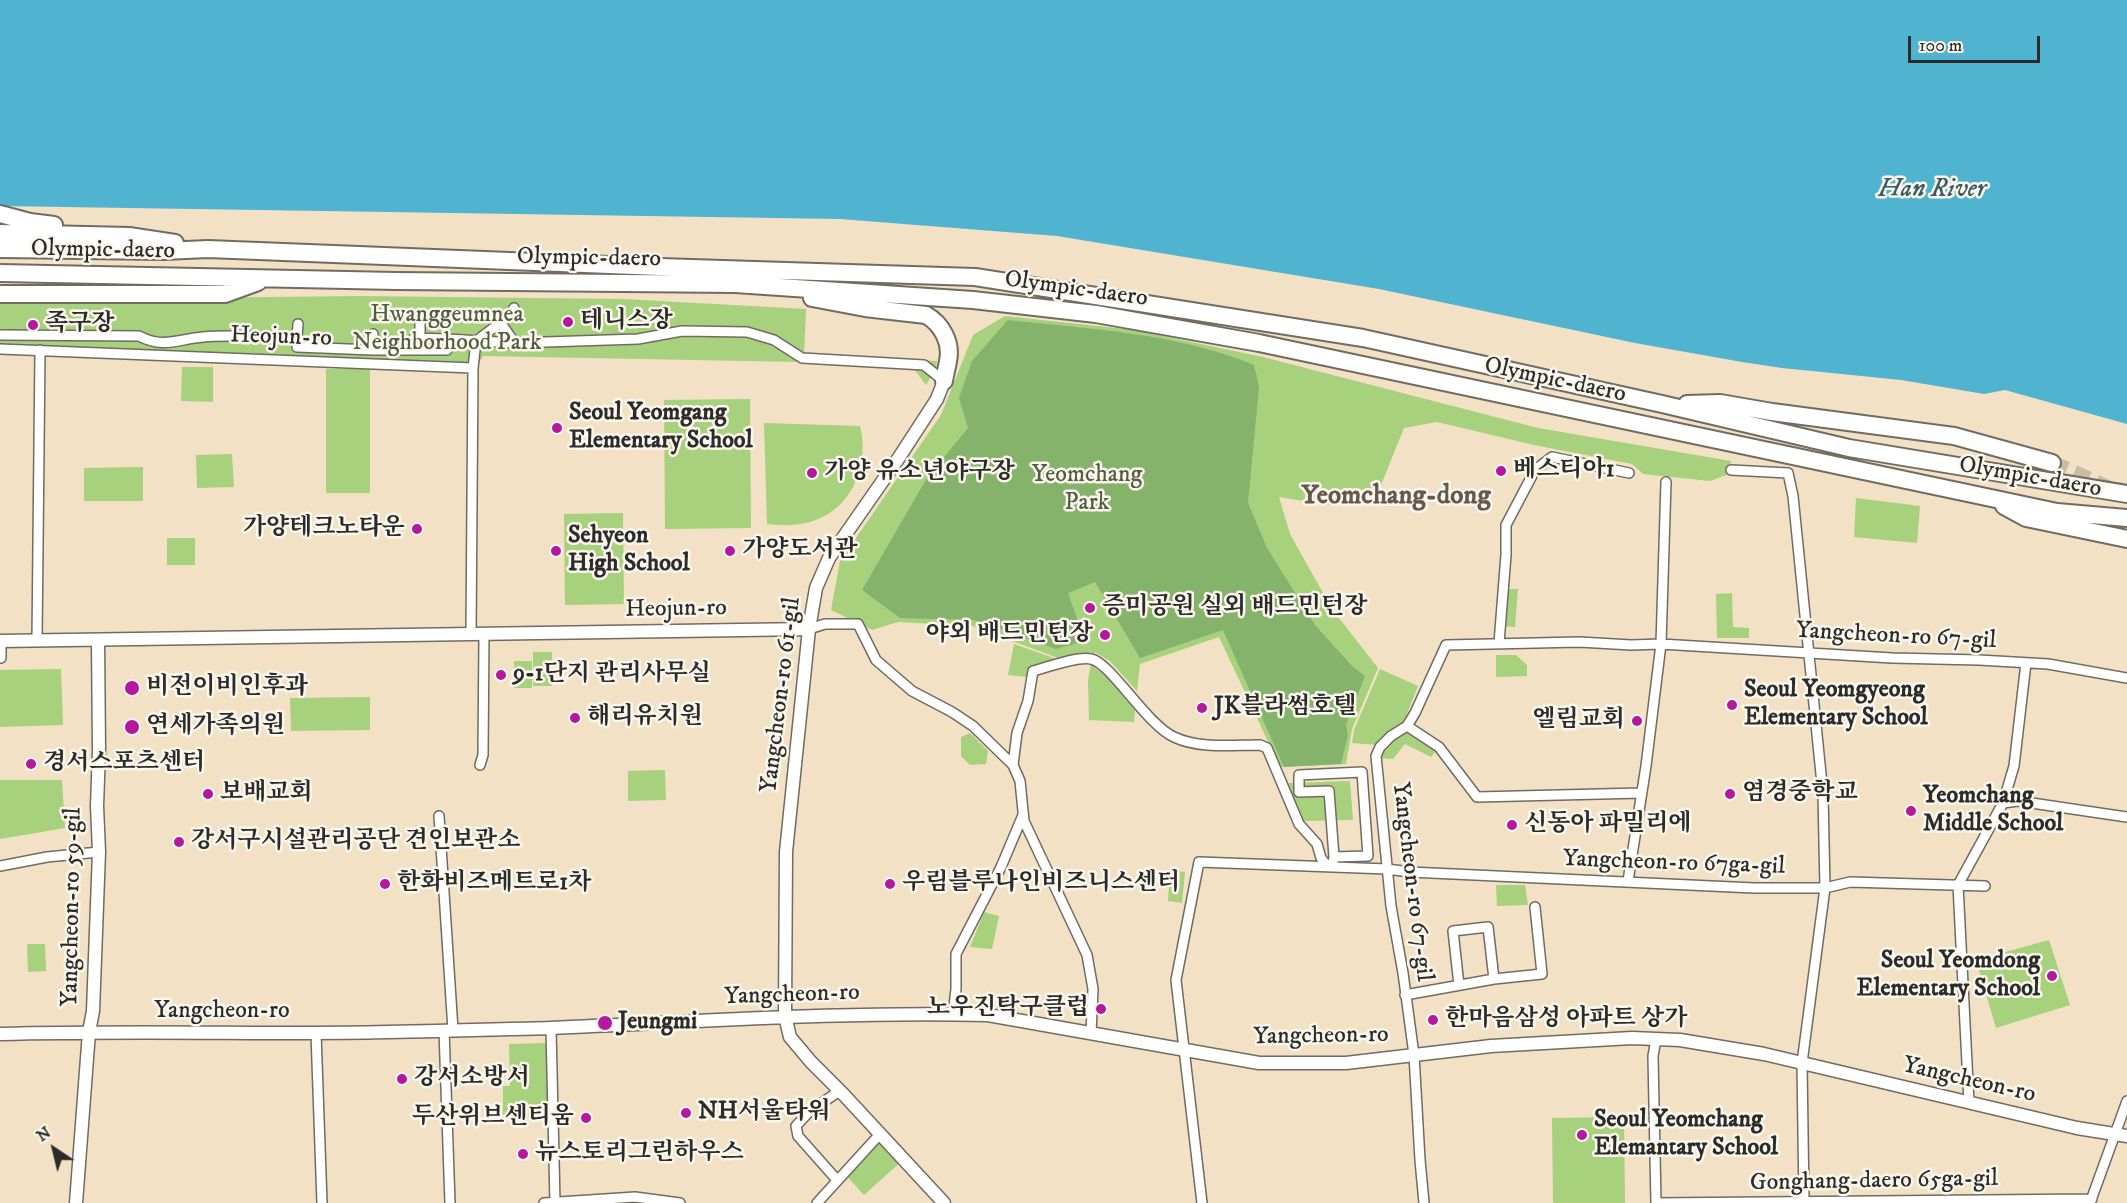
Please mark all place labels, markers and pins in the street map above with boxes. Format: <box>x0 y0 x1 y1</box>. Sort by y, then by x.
place label: 테니스장 <box>580 308 673 336</box>
place label: 족구장 <box>45 311 115 339</box>
marker: 테니스장 <box>561 315 575 329</box>
marker: 족구장 <box>26 318 40 332</box>
place label: Seoul Yeomgang Elementary School <box>569 400 753 456</box>
marker: Seoul Yeomgang Elementary School <box>550 421 564 435</box>
place label: 베스티아1 <box>1513 457 1615 485</box>
place label: 가양 유소년야구장 <box>824 459 1015 487</box>
marker: 베스티아1 <box>1494 464 1508 478</box>
marker: 가양 유소년야구장 <box>805 466 819 480</box>
place label: 가양테크노타운 <box>243 515 405 543</box>
marker: 가양테크노타운 <box>410 522 424 536</box>
place label: Sehyeon High School <box>568 523 690 579</box>
place label: 가양도서관 <box>742 537 858 565</box>
marker: Sehyeon High School <box>549 544 563 558</box>
marker: 가양도서관 <box>723 544 737 558</box>
place label: 증미공원 실외 배드민턴장 <box>1102 594 1367 622</box>
marker: 증미공원 실외 배드민턴장 <box>1083 601 1097 615</box>
place label: 야외 배드민턴장 <box>926 621 1093 649</box>
marker: 야외 배드민턴장 <box>1098 628 1112 642</box>
place label: 9-1단지 관리사무실 <box>513 661 711 689</box>
marker: 9-1단지 관리사무실 <box>494 668 508 682</box>
place label: 비전이비인후과 <box>146 674 308 702</box>
place label: Seoul Yeomgyeong Elementary School <box>1744 677 1928 733</box>
marker: 비전이비인후과 <box>123 679 141 697</box>
place label: JK블라썸호텔 <box>1214 694 1356 722</box>
marker: Seoul Yeomgyeong Elementary School <box>1725 698 1739 712</box>
marker: JK블라썸호텔 <box>1195 701 1209 715</box>
place label: 해리유치원 <box>587 704 703 732</box>
place label: 엘림교회 <box>1532 707 1625 735</box>
marker: 해리유치원 <box>568 711 582 725</box>
place label: 연세가족의원 <box>146 713 285 741</box>
marker: 엘림교회 <box>1630 714 1644 728</box>
marker: 연세가족의원 <box>123 718 141 736</box>
place label: 경서스포츠센터 <box>43 750 205 778</box>
marker: 경서스포츠센터 <box>24 757 38 771</box>
place label: 보배교회 <box>220 780 313 808</box>
place label: 염경중학교 <box>1742 780 1858 808</box>
place label: Yeomchang Middle School <box>1923 783 2063 839</box>
marker: 보배교회 <box>201 787 215 801</box>
marker: 염경중학교 <box>1723 787 1737 801</box>
marker: Yeomchang Middle School <box>1904 804 1918 818</box>
place label: 신동아 파밀리에 <box>1524 811 1691 839</box>
marker: 신동아 파밀리에 <box>1505 818 1519 832</box>
place label: 강서구시설관리공단 견인보관소 <box>191 828 521 856</box>
marker: 강서구시설관리공단 견인보관소 <box>172 835 186 849</box>
place label: 한화비즈메트로1차 <box>397 870 591 898</box>
place label: 우림블루나인비즈니스센터 <box>902 870 1180 898</box>
marker: 한화비즈메트로1차 <box>378 877 392 891</box>
marker: 우림블루나인비즈니스센터 <box>883 877 897 891</box>
place label: Seoul Yeomdong Elementary School <box>1856 948 2040 1004</box>
marker: Seoul Yeomdong Elementary School <box>2045 969 2059 983</box>
place label: 노우진탁구클럽 <box>927 995 1089 1023</box>
marker: 노우진탁구클럽 <box>1094 1002 1108 1016</box>
place label: 한마음삼성 아파트 상가 <box>1445 1006 1687 1034</box>
place label: Jeungmi <box>618 1009 697 1037</box>
marker: 한마음삼성 아파트 상가 <box>1426 1013 1440 1027</box>
marker: Jeungmi <box>596 1014 614 1032</box>
place label: 강서소방서 <box>414 1065 530 1093</box>
marker: 강서소방서 <box>395 1072 409 1086</box>
place label: NH서울타워 <box>698 1099 831 1127</box>
place label: 두산위브센티움 <box>412 1104 574 1132</box>
marker: NH서울타워 <box>679 1106 693 1120</box>
place label: Seoul Yeomchang Elemantary School <box>1594 1107 1778 1163</box>
marker: 두산위브센티움 <box>579 1111 593 1125</box>
marker: Seoul Yeomchang Elemantary School <box>1575 1128 1589 1142</box>
place label: 뉴스토리그린하우스 <box>535 1140 744 1168</box>
marker: 뉴스토리그린하우스 <box>516 1147 530 1161</box>

